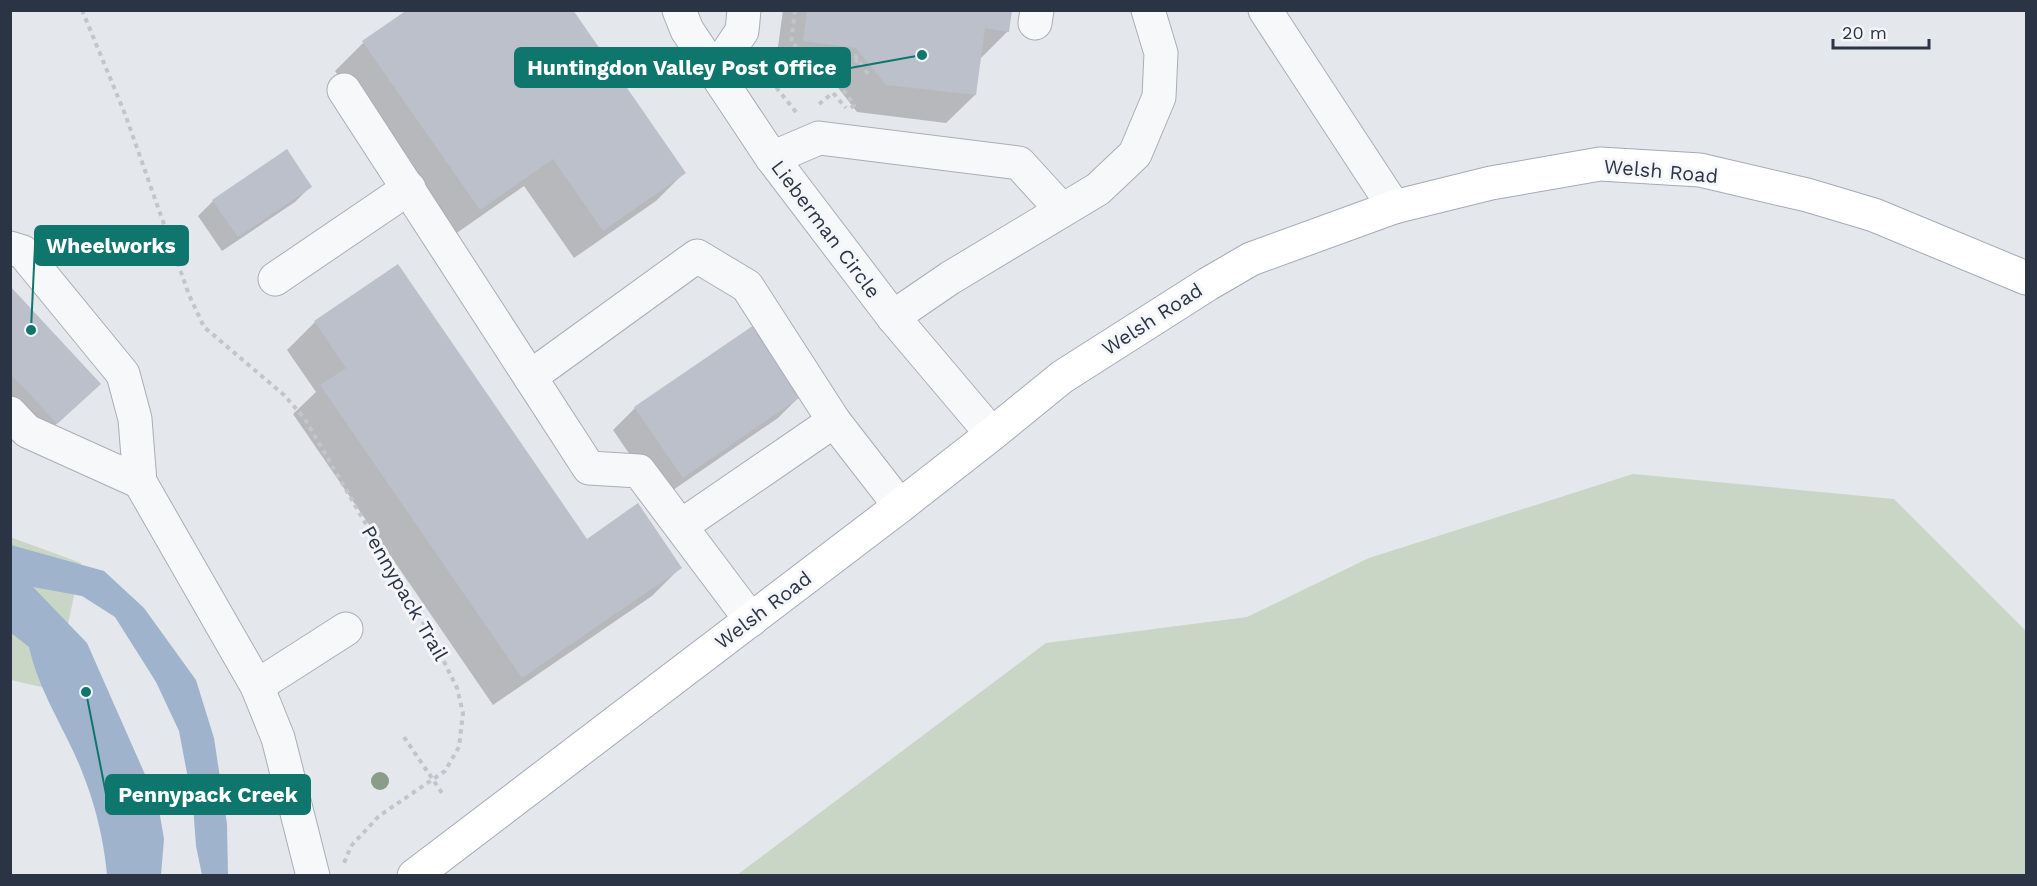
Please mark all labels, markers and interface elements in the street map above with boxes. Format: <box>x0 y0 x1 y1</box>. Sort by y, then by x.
scale bar <box>1833 12 1929 50</box>
text: 20 m <box>1842 22 1887 43</box>
callout: Huntingdon Valley Post Office <box>515 48 850 87</box>
text: Huntingdon Valley Post Office <box>527 55 837 80</box>
street label: Welsh Road <box>1603 154 1719 188</box>
street label: Lieberman Circle <box>766 155 886 303</box>
callout: Wheelworks <box>35 226 188 265</box>
text: Wheelworks <box>46 233 176 258</box>
street label: Welsh Road <box>1097 278 1207 360</box>
street label: Pennypack Trail <box>357 521 453 665</box>
street label: Welsh Road <box>710 566 816 654</box>
callout: Pennypack Creek <box>106 775 310 814</box>
text: Pennypack Creek <box>118 782 299 807</box>

